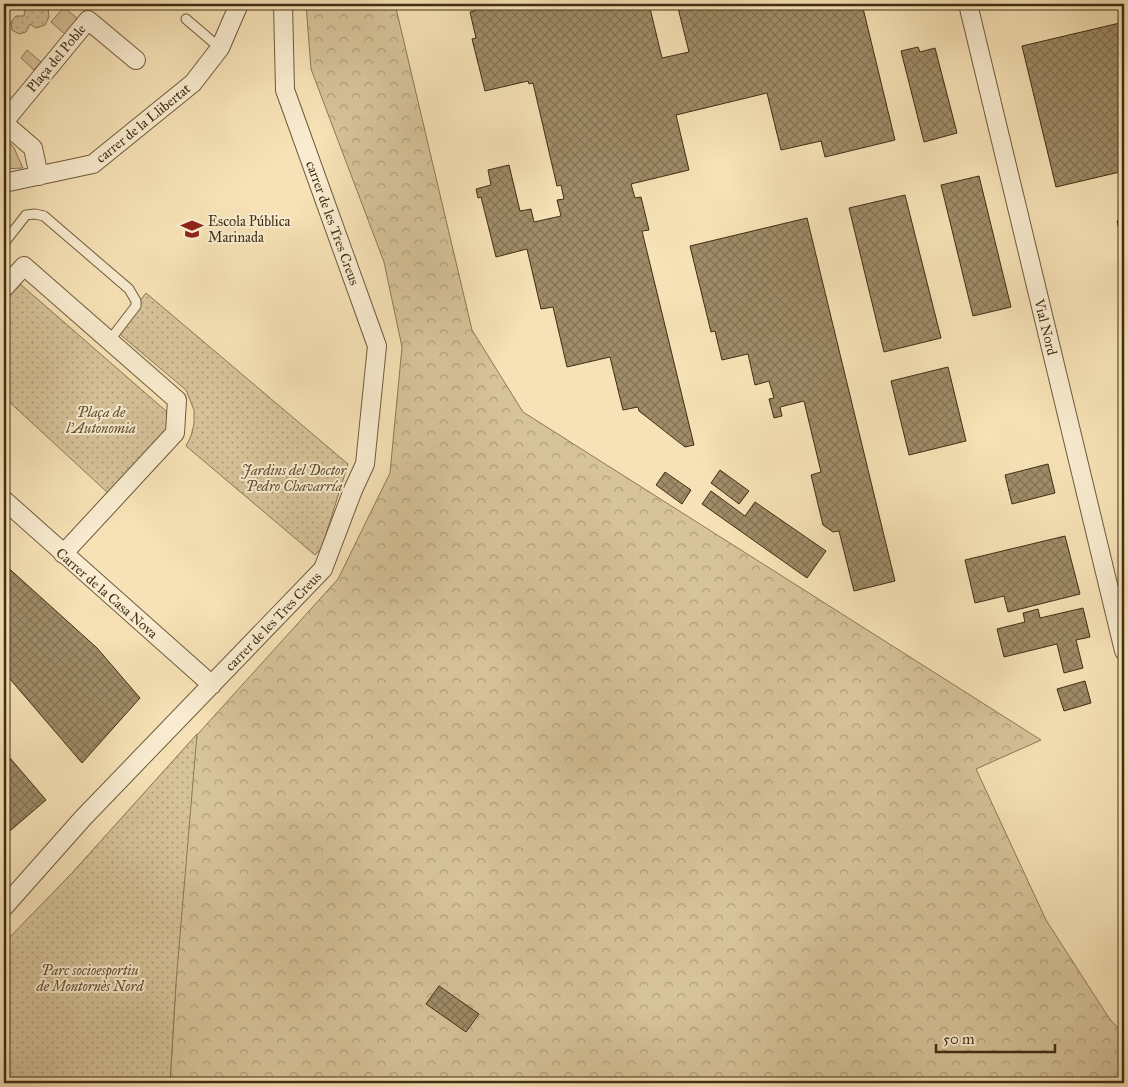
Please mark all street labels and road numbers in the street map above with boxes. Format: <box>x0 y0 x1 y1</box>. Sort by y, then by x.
street label: Plaça del Poble <box>23 21 90 96</box>
street label: carrer de la Llibertat <box>93 80 194 167</box>
street label: carrer de les Tres Creus <box>302 159 363 288</box>
street label: Vial Nord <box>1030 296 1061 357</box>
street label: Carrer de la Casa Nova <box>52 545 161 642</box>
street label: carrer de les Tres Creus <box>222 568 325 674</box>

